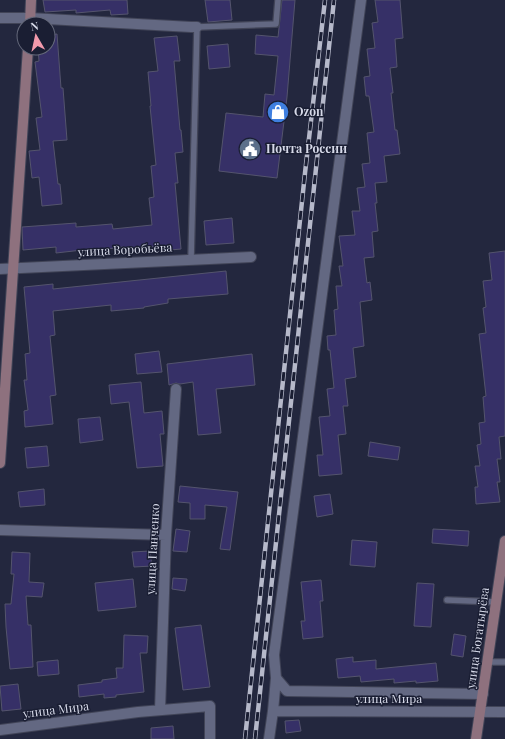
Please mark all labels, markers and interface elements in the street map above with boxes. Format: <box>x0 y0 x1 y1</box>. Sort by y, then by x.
north arrow <box>16 16 56 56</box>
text: N <box>29 18 40 34</box>
shop icon: Ozon <box>265 99 291 125</box>
place label: Ozon <box>294 103 324 119</box>
public building icon: Почта России <box>237 136 263 162</box>
place label: Почта России <box>266 140 347 156</box>
street label: улица Воробьёва <box>76 239 173 260</box>
street label: улица Панченко <box>142 503 162 596</box>
street label: улица Богатырёва <box>462 586 492 690</box>
street label: улица Мира <box>355 690 422 706</box>
street label: улица Мира <box>21 697 90 721</box>

